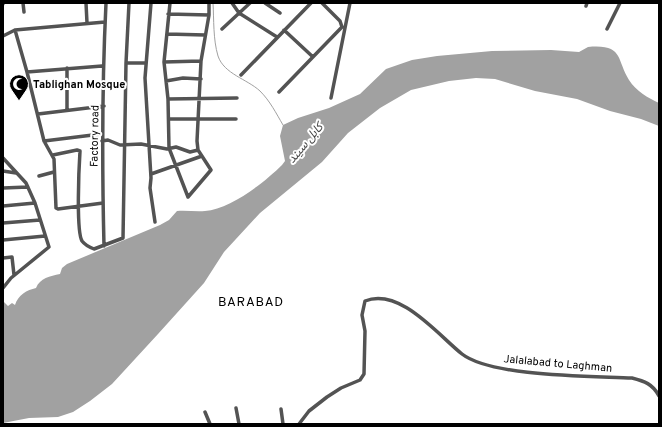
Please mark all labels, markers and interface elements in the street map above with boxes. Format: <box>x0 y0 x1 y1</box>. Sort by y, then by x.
mosque icon: Tablighan Mosque <box>8 73 30 101</box>
place label: Tablighan Mosque <box>33 78 125 92</box>
street label: Factory road <box>87 105 103 167</box>
water label: کابل سيند <box>284 119 328 167</box>
district label: BARABAD <box>218 295 284 311</box>
street label: Jalalabad to Laghman <box>503 352 613 376</box>

